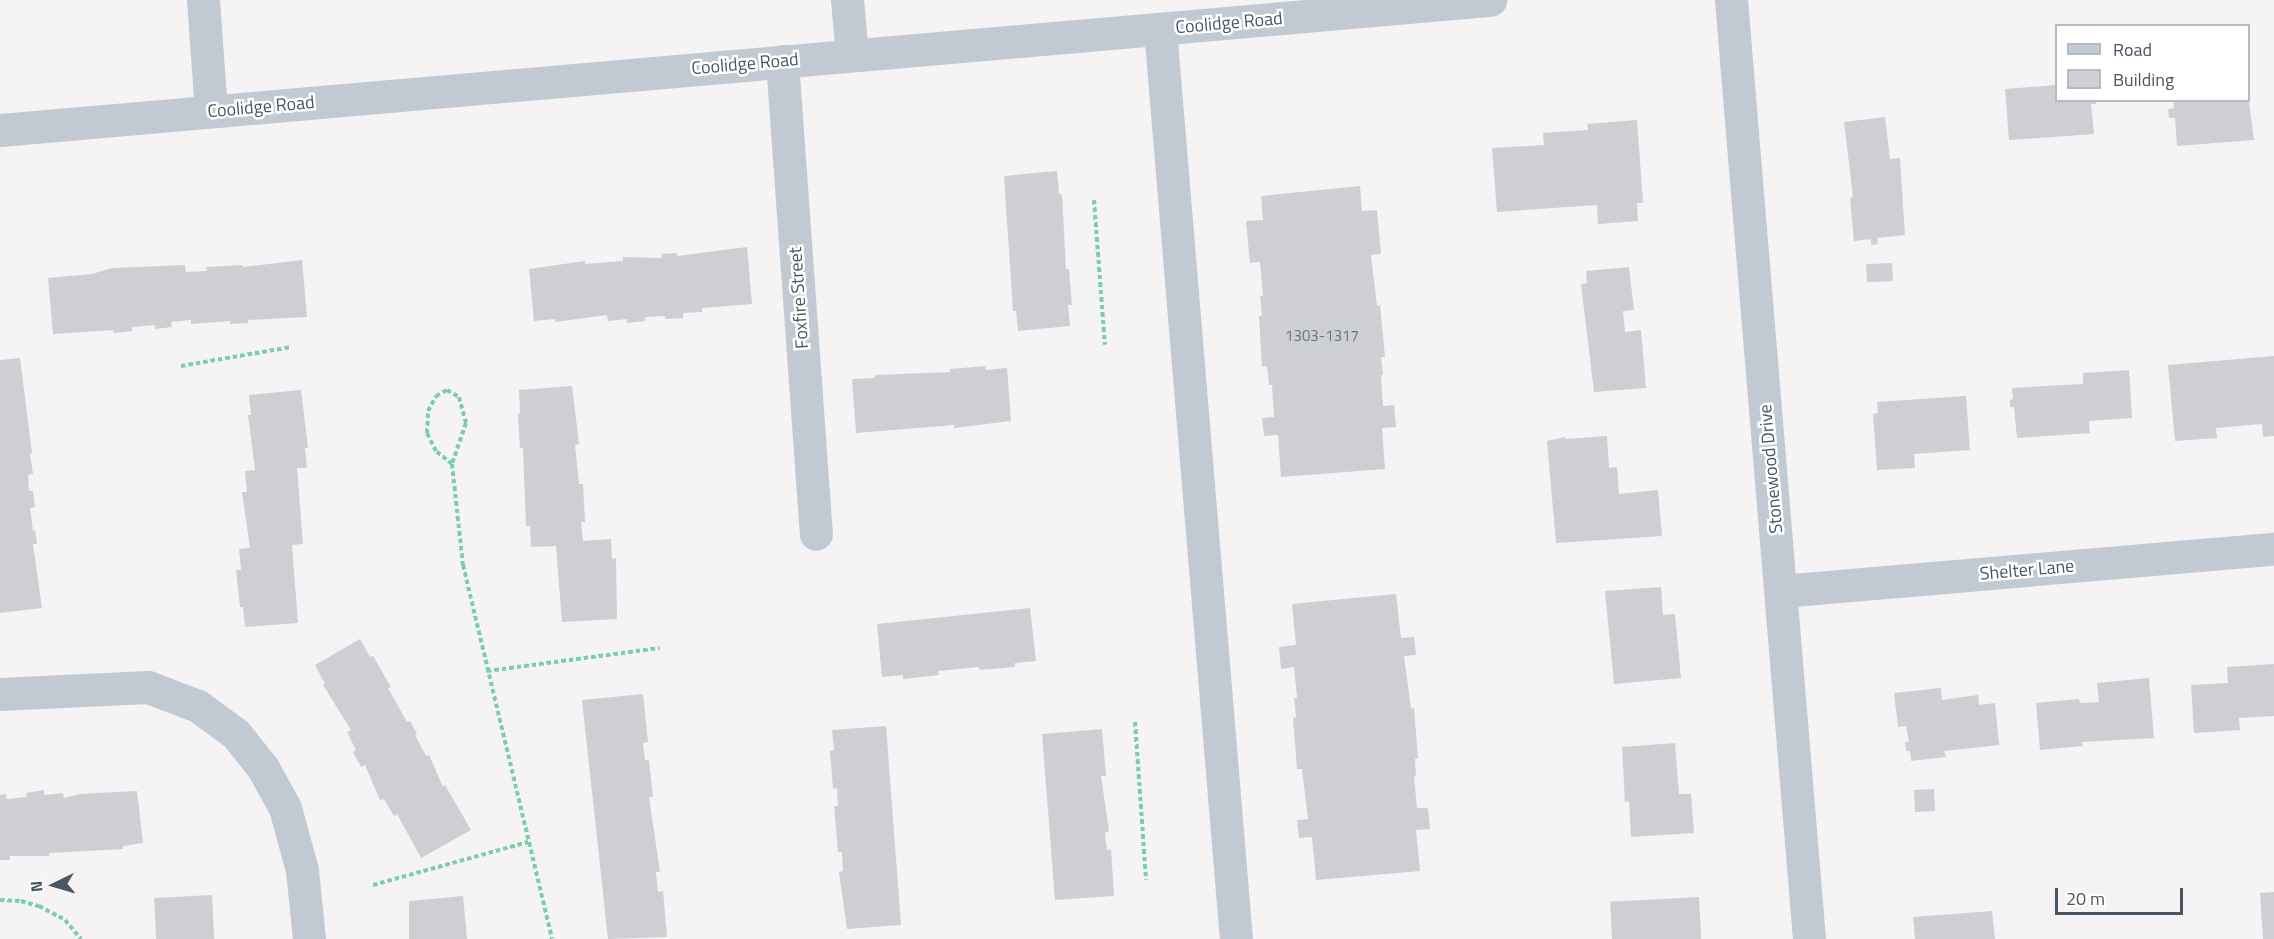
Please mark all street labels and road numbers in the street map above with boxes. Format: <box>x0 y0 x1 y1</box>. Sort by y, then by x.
street label: Coolidge Road <box>1175 8 1283 38</box>
street label: Coolidge Road <box>691 49 799 79</box>
street label: Coolidge Road <box>207 92 315 122</box>
street label: Foxfire Street <box>785 246 813 350</box>
street label: Stonewood Drive <box>1755 404 1787 534</box>
street label: Shelter Lane <box>1979 555 2075 585</box>

